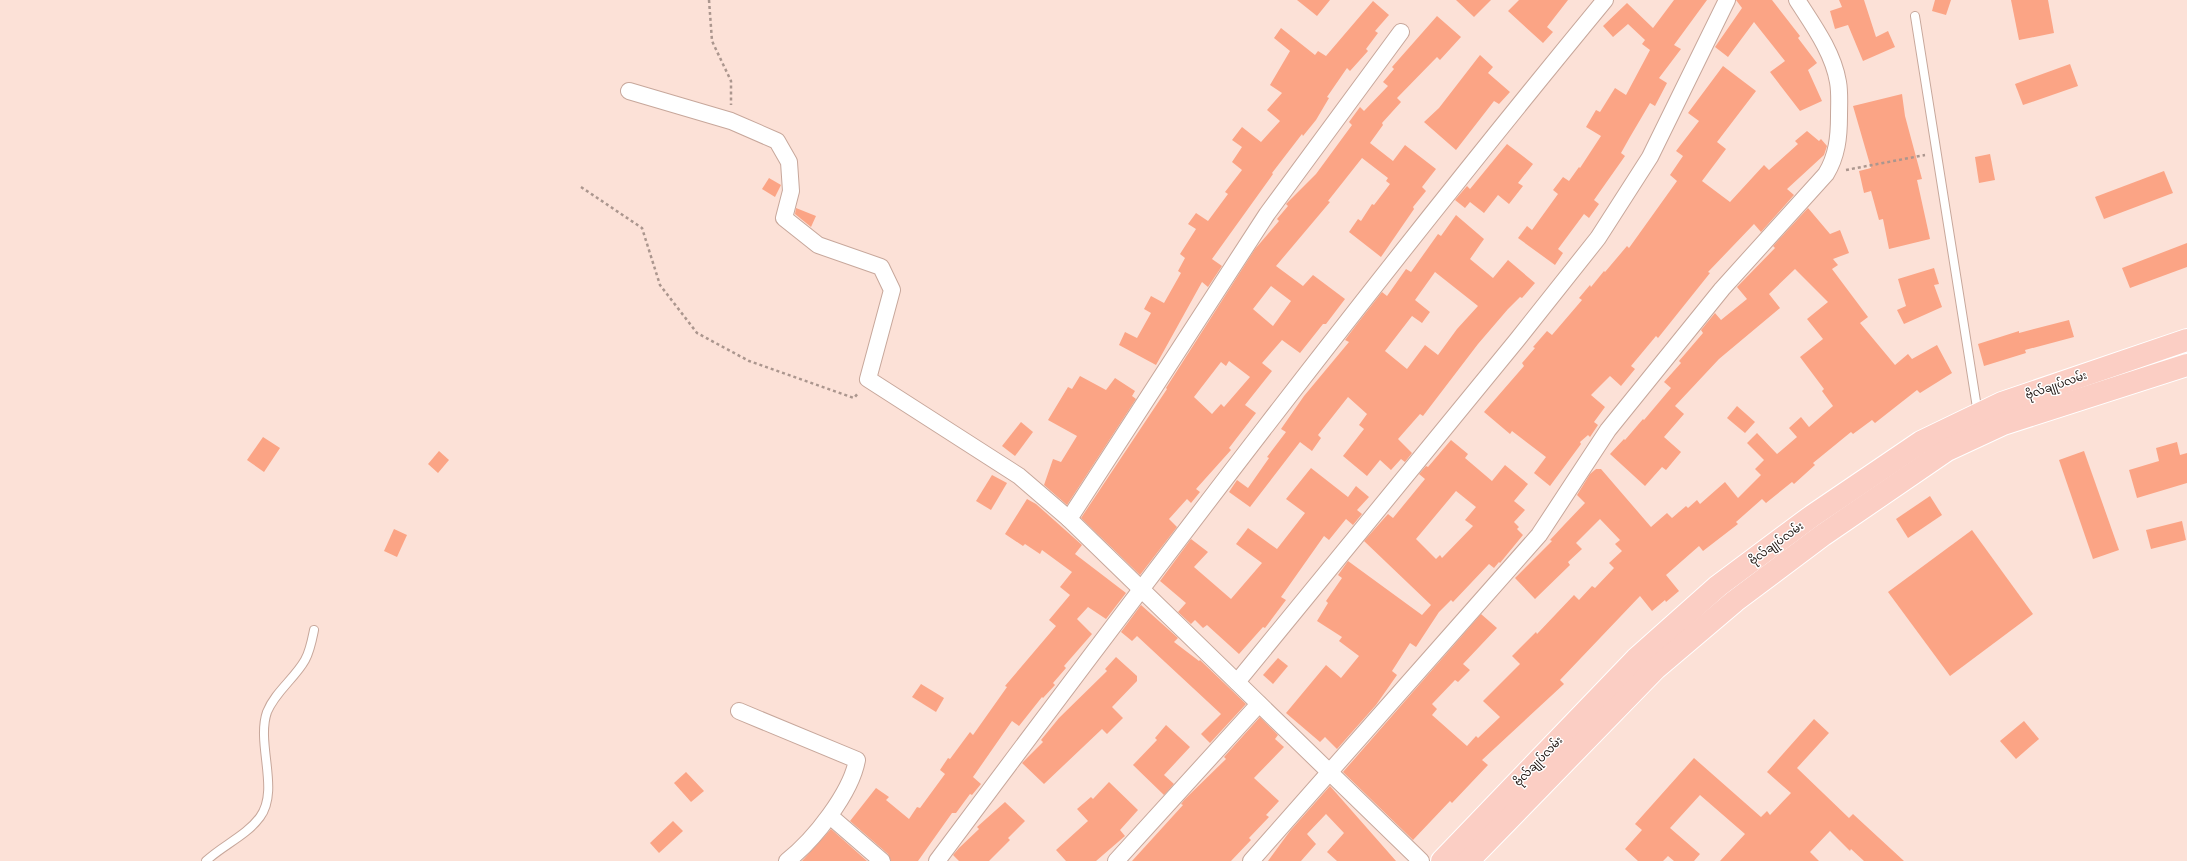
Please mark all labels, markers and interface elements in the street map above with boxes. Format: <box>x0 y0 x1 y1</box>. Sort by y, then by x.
street label: ဗိုလ်ချုပ်လမ်း <box>2023 367 2089 404</box>
street label: ဗိုလ်ချုပ်လမ်း <box>1745 518 1807 569</box>
street label: ဗိုလ်ချုပ်လမ်း <box>1510 732 1567 790</box>

